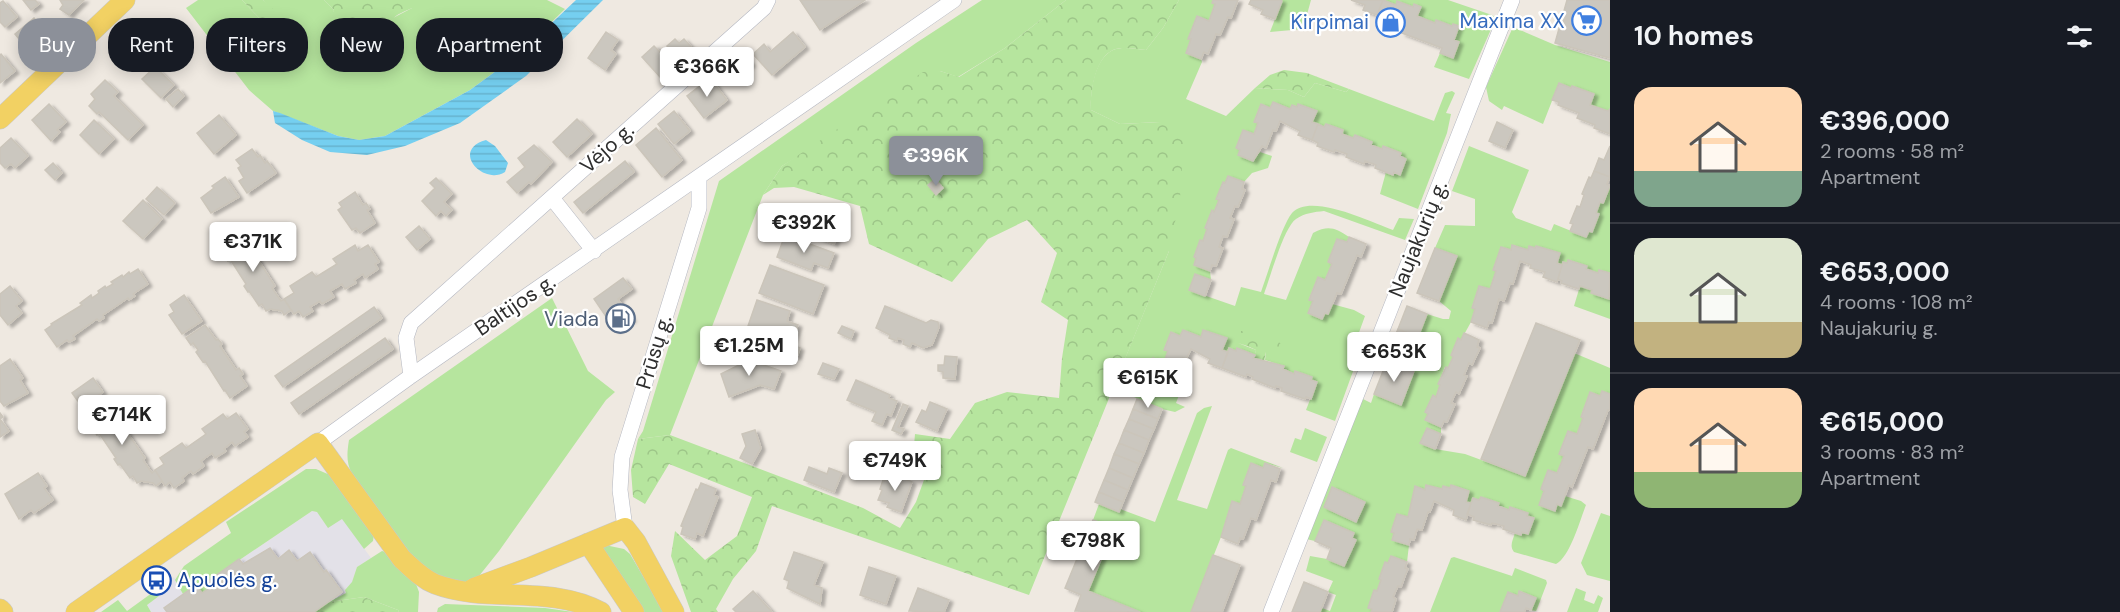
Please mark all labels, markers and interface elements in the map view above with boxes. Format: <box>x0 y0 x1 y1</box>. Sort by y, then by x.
supermarket icon: Maxima XX <box>1570 5 1602 37</box>
shop icon: Kirpimai <box>1374 6 1406 38</box>
place label: Maxima XX <box>1459 7 1565 35</box>
place label: Kirpimai <box>1291 8 1369 36</box>
chip: Buy <box>18 18 96 72</box>
chip: Rent <box>108 18 194 72</box>
chip: Filters <box>206 18 308 72</box>
chip: New <box>320 18 404 72</box>
chip: Apartment <box>416 18 563 72</box>
text: 10 homes <box>1634 19 1754 53</box>
icon: filters <box>2063 20 2096 53</box>
pin: €366K <box>665 47 749 98</box>
text: €366K <box>674 53 740 79</box>
text: €396,000 <box>1820 104 1950 138</box>
icon: home <box>1682 111 1754 183</box>
street label: Vėjo g. <box>574 116 640 180</box>
pin: €396K <box>894 136 978 187</box>
text: 2 rooms · 58 m² <box>1820 138 1964 164</box>
text: €396K <box>903 142 969 168</box>
text: Apartment <box>1820 164 1920 190</box>
street label: Naujakurių g. <box>1382 177 1454 301</box>
pin: €392K <box>762 203 846 254</box>
text: €392K <box>772 209 836 235</box>
pin: €371K <box>211 222 295 273</box>
text: €371K <box>223 228 283 254</box>
text: €653,000 <box>1820 255 1950 289</box>
icon: home <box>1682 262 1754 334</box>
street label: Baltijos g. <box>469 268 561 342</box>
text: 4 rooms · 108 m² <box>1820 289 1972 315</box>
fuel station icon: Viada <box>604 303 636 335</box>
place label: Viada <box>544 305 599 333</box>
street label: Prūsų g. <box>629 312 679 392</box>
text: Naujakurių g. <box>1820 315 1938 341</box>
pin: €1.25M <box>700 326 798 377</box>
text: €1.25M <box>714 332 784 358</box>
pin: €653K <box>1352 332 1436 383</box>
text: €653K <box>1361 338 1427 364</box>
pin: €615K <box>1106 358 1190 409</box>
text: €615K <box>1117 364 1179 390</box>
pin: €714K <box>80 395 164 446</box>
text: €714K <box>92 401 152 427</box>
text: €615,000 <box>1820 405 1944 439</box>
icon: home <box>1682 412 1754 484</box>
text: 3 rooms · 83 m² <box>1820 439 1964 465</box>
pin: €749K <box>853 441 937 492</box>
text: €749K <box>863 447 927 473</box>
text: Apartment <box>1820 465 1920 491</box>
pin: €798K <box>1051 521 1135 572</box>
text: €798K <box>1061 527 1125 553</box>
bus stop icon: Apuolės g. <box>140 564 172 596</box>
place label: Apuolės g. <box>177 566 277 594</box>

